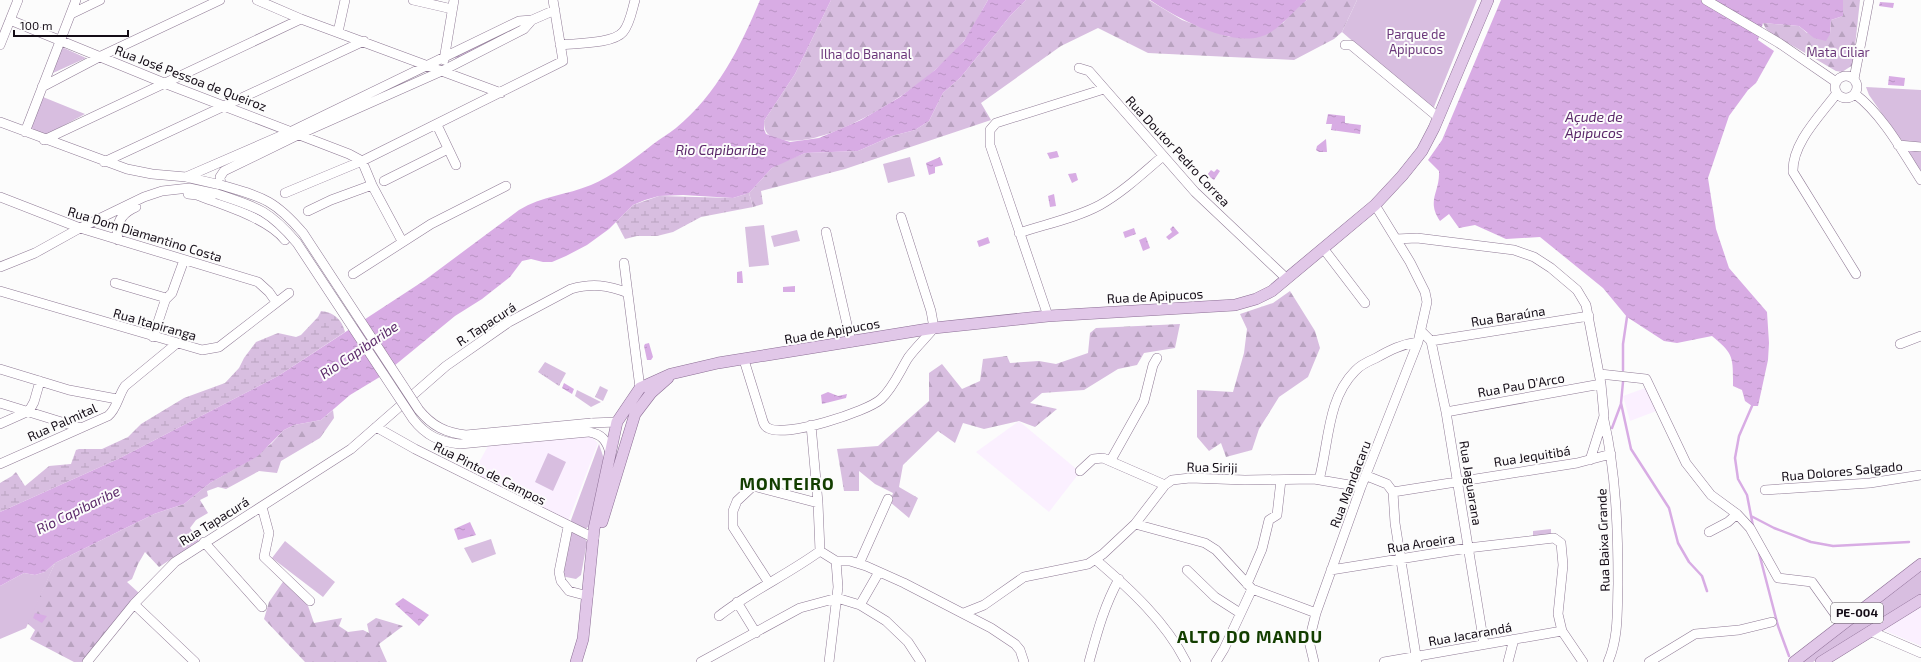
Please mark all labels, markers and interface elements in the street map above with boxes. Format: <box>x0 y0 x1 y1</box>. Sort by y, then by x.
scale bar <box>14 12 128 38</box>
text: 100 m <box>20 18 52 32</box>
park label: Parque de Apipucos <box>1387 26 1445 57</box>
street label: Rua José Pessoa de Queiroz <box>113 42 269 114</box>
park label: Mata Ciliar <box>1806 44 1870 60</box>
park label: Ilha do Bananal <box>820 46 912 62</box>
street label: Rua Doutor Pedro Correa <box>1122 92 1234 210</box>
water label: Açude de Apipucos <box>1564 108 1623 141</box>
water label: Rio Capibaribe <box>675 141 767 158</box>
street label: Rua Dom Diamantino Costa <box>66 203 224 265</box>
street label: Rua de Apipucos <box>1106 285 1204 307</box>
street label: R. Tapacurá <box>453 299 519 349</box>
street label: Rua Baraúna <box>1470 302 1546 330</box>
street label: Rua Itapiranga <box>111 304 199 344</box>
street label: Rua de Apipucos <box>783 315 881 347</box>
water label: Rio Capibaribe <box>316 317 402 382</box>
street label: Rua Pau D'Arco <box>1476 369 1566 401</box>
street label: Rua Palmital <box>25 399 99 444</box>
street label: Rua Pinto de Campos <box>431 438 549 508</box>
street label: Rua Mandacaru <box>1326 438 1374 530</box>
street label: Rua Jaguarana <box>1456 439 1486 527</box>
street label: Rua Jequitibá <box>1493 442 1571 470</box>
street label: Rua Dolores Salgado <box>1781 458 1903 484</box>
street label: Rua Siriji <box>1186 459 1238 475</box>
district label: MONTEIRO <box>739 473 835 493</box>
water label: Rio Capibaribe <box>33 482 123 537</box>
street label: Rua Baixa Grande <box>1593 488 1613 592</box>
street label: Rua Tapacurá <box>176 493 252 549</box>
street label: Rua Aroeira <box>1386 530 1456 556</box>
road number: PE-004 <box>1831 603 1883 623</box>
street label: Rua Jacarandá <box>1427 619 1513 649</box>
district label: ALTO DO MANDU <box>1177 626 1323 646</box>

